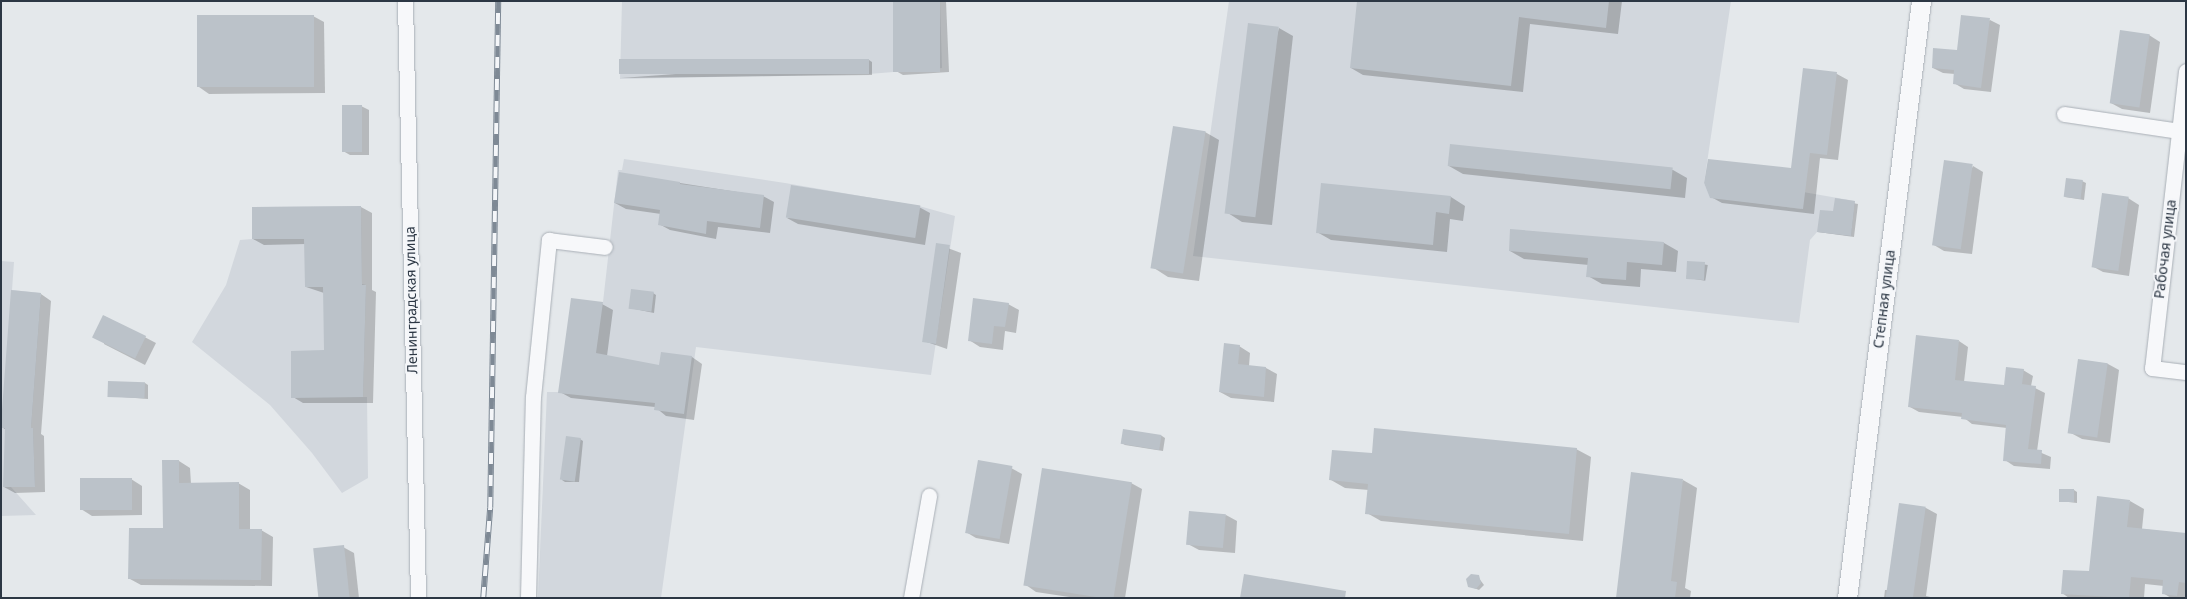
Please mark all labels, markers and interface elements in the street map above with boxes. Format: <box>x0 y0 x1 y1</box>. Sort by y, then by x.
street label: Рабочая улица <box>2151 198 2179 300</box>
street label: Ленинградская улица <box>401 226 421 374</box>
street label: Степная улица <box>1870 249 1898 349</box>

